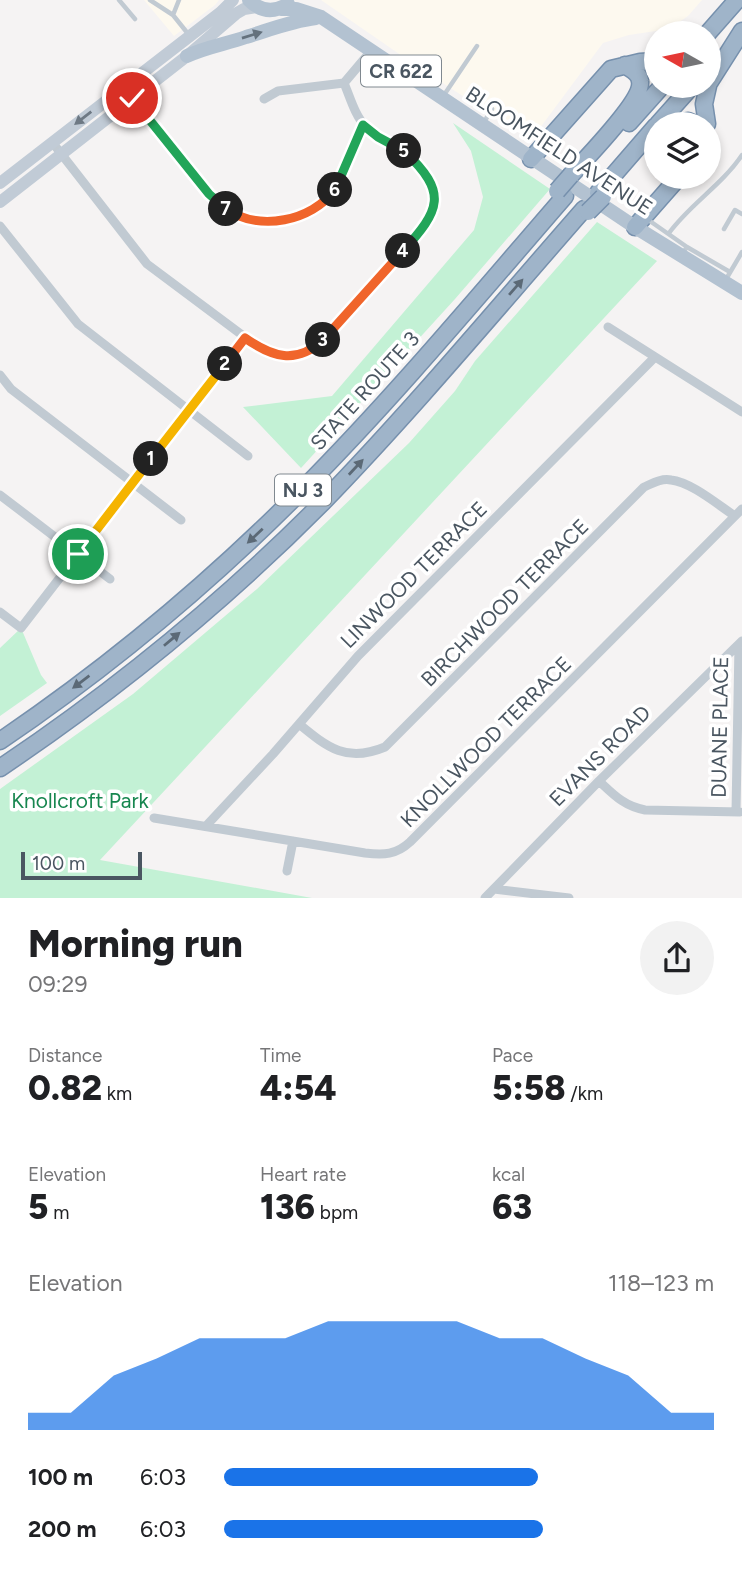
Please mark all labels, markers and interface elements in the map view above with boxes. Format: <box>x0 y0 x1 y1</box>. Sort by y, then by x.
north arrow <box>644 21 721 98</box>
map controls <box>644 21 721 189</box>
one-way arrow <box>242 30 263 40</box>
road number: CR 622 <box>361 55 441 86</box>
pin <box>102 68 162 128</box>
icon: check <box>113 79 151 117</box>
street label: BLOOMFIELD AVENUE <box>461 81 657 220</box>
one-way arrow <box>75 110 93 125</box>
button: layers <box>644 112 721 189</box>
pin: 5 <box>386 134 422 168</box>
text: 5 <box>398 139 409 162</box>
pin: 6 <box>318 172 352 208</box>
text: 6 <box>329 178 340 201</box>
pin: 7 <box>208 192 244 227</box>
text: 7 <box>220 197 231 220</box>
pin: 4 <box>386 233 420 268</box>
text: 4 <box>396 239 409 262</box>
one-way arrow <box>508 278 524 296</box>
pin: 3 <box>306 322 340 358</box>
street label: STATE ROUTE 3 <box>305 326 425 456</box>
pin: 2 <box>208 346 243 382</box>
text: 2 <box>219 352 230 375</box>
pin: 1 <box>134 442 168 476</box>
text: 1 <box>146 447 155 470</box>
one-way arrow <box>348 458 364 476</box>
road number: NJ 3 <box>275 475 331 505</box>
street label: LINWOOD TERRACE <box>335 496 492 653</box>
street label: BIRCHWOOD TERRACE <box>416 514 594 692</box>
pin <box>48 524 108 584</box>
one-way arrow <box>247 527 264 543</box>
icon: arrive <box>59 535 97 573</box>
one-way arrow <box>164 632 181 647</box>
street label: KNOLLWOOD TERRACE <box>395 651 576 832</box>
street label: DUANE PLACE <box>706 656 733 798</box>
one-way arrow <box>73 675 91 690</box>
street label: EVANS ROAD <box>544 700 655 811</box>
park label: Knollcroft Park <box>11 788 149 813</box>
scale bar <box>21 849 142 881</box>
text: 100 m <box>32 852 85 875</box>
text: Morning run <box>28 921 243 967</box>
button: share <box>640 921 714 995</box>
text: 09:29 <box>28 970 87 998</box>
text: Distance <box>28 1044 102 1067</box>
text: Time <box>260 1044 301 1067</box>
text: Pace <box>492 1044 533 1067</box>
text: 0.82 <box>28 1067 102 1109</box>
text: 4:54 <box>260 1067 337 1109</box>
text: 5:58 <box>492 1067 566 1109</box>
text: km <box>102 1082 132 1105</box>
text: /km <box>566 1082 603 1105</box>
text: Elevation <box>28 1163 106 1186</box>
text: Heart rate <box>260 1163 346 1186</box>
text: kcal <box>492 1163 525 1186</box>
text: 5 <box>28 1186 48 1228</box>
text: 136 <box>260 1186 315 1228</box>
text: 63 <box>492 1186 532 1228</box>
text: m <box>48 1201 69 1224</box>
text: bpm <box>315 1201 358 1224</box>
text: Elevation <box>28 1269 123 1297</box>
text: 118–123 m <box>608 1269 714 1297</box>
text: 100 m <box>28 1463 93 1491</box>
text: 6:03 <box>140 1463 186 1491</box>
text: 200 m <box>28 1515 97 1543</box>
text: 6:03 <box>140 1515 186 1543</box>

